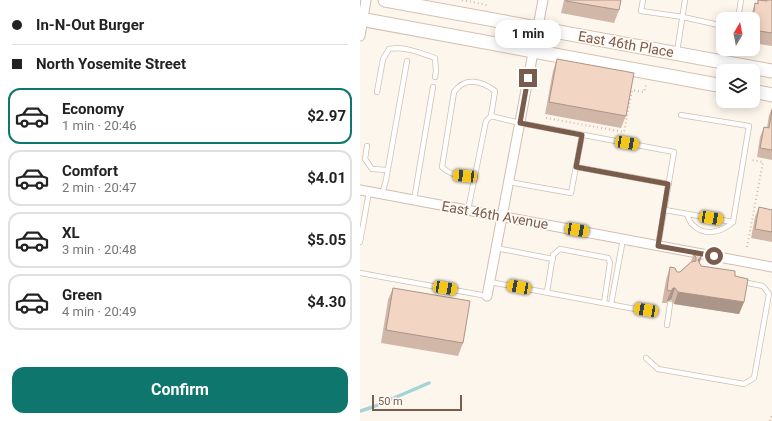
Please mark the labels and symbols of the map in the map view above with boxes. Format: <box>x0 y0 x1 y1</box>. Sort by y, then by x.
north arrow <box>716 12 760 56</box>
callout: 1 min <box>495 20 561 48</box>
street label: East 46th Place <box>577 28 675 60</box>
route end <box>519 69 537 87</box>
car <box>614 135 640 151</box>
car <box>453 169 477 183</box>
street label: East 46th Avenue <box>440 198 550 232</box>
car <box>698 210 724 226</box>
car <box>564 222 590 238</box>
route start <box>705 247 723 265</box>
car <box>506 279 532 295</box>
car <box>432 280 458 296</box>
car <box>633 302 659 318</box>
scale bar <box>372 393 462 412</box>

